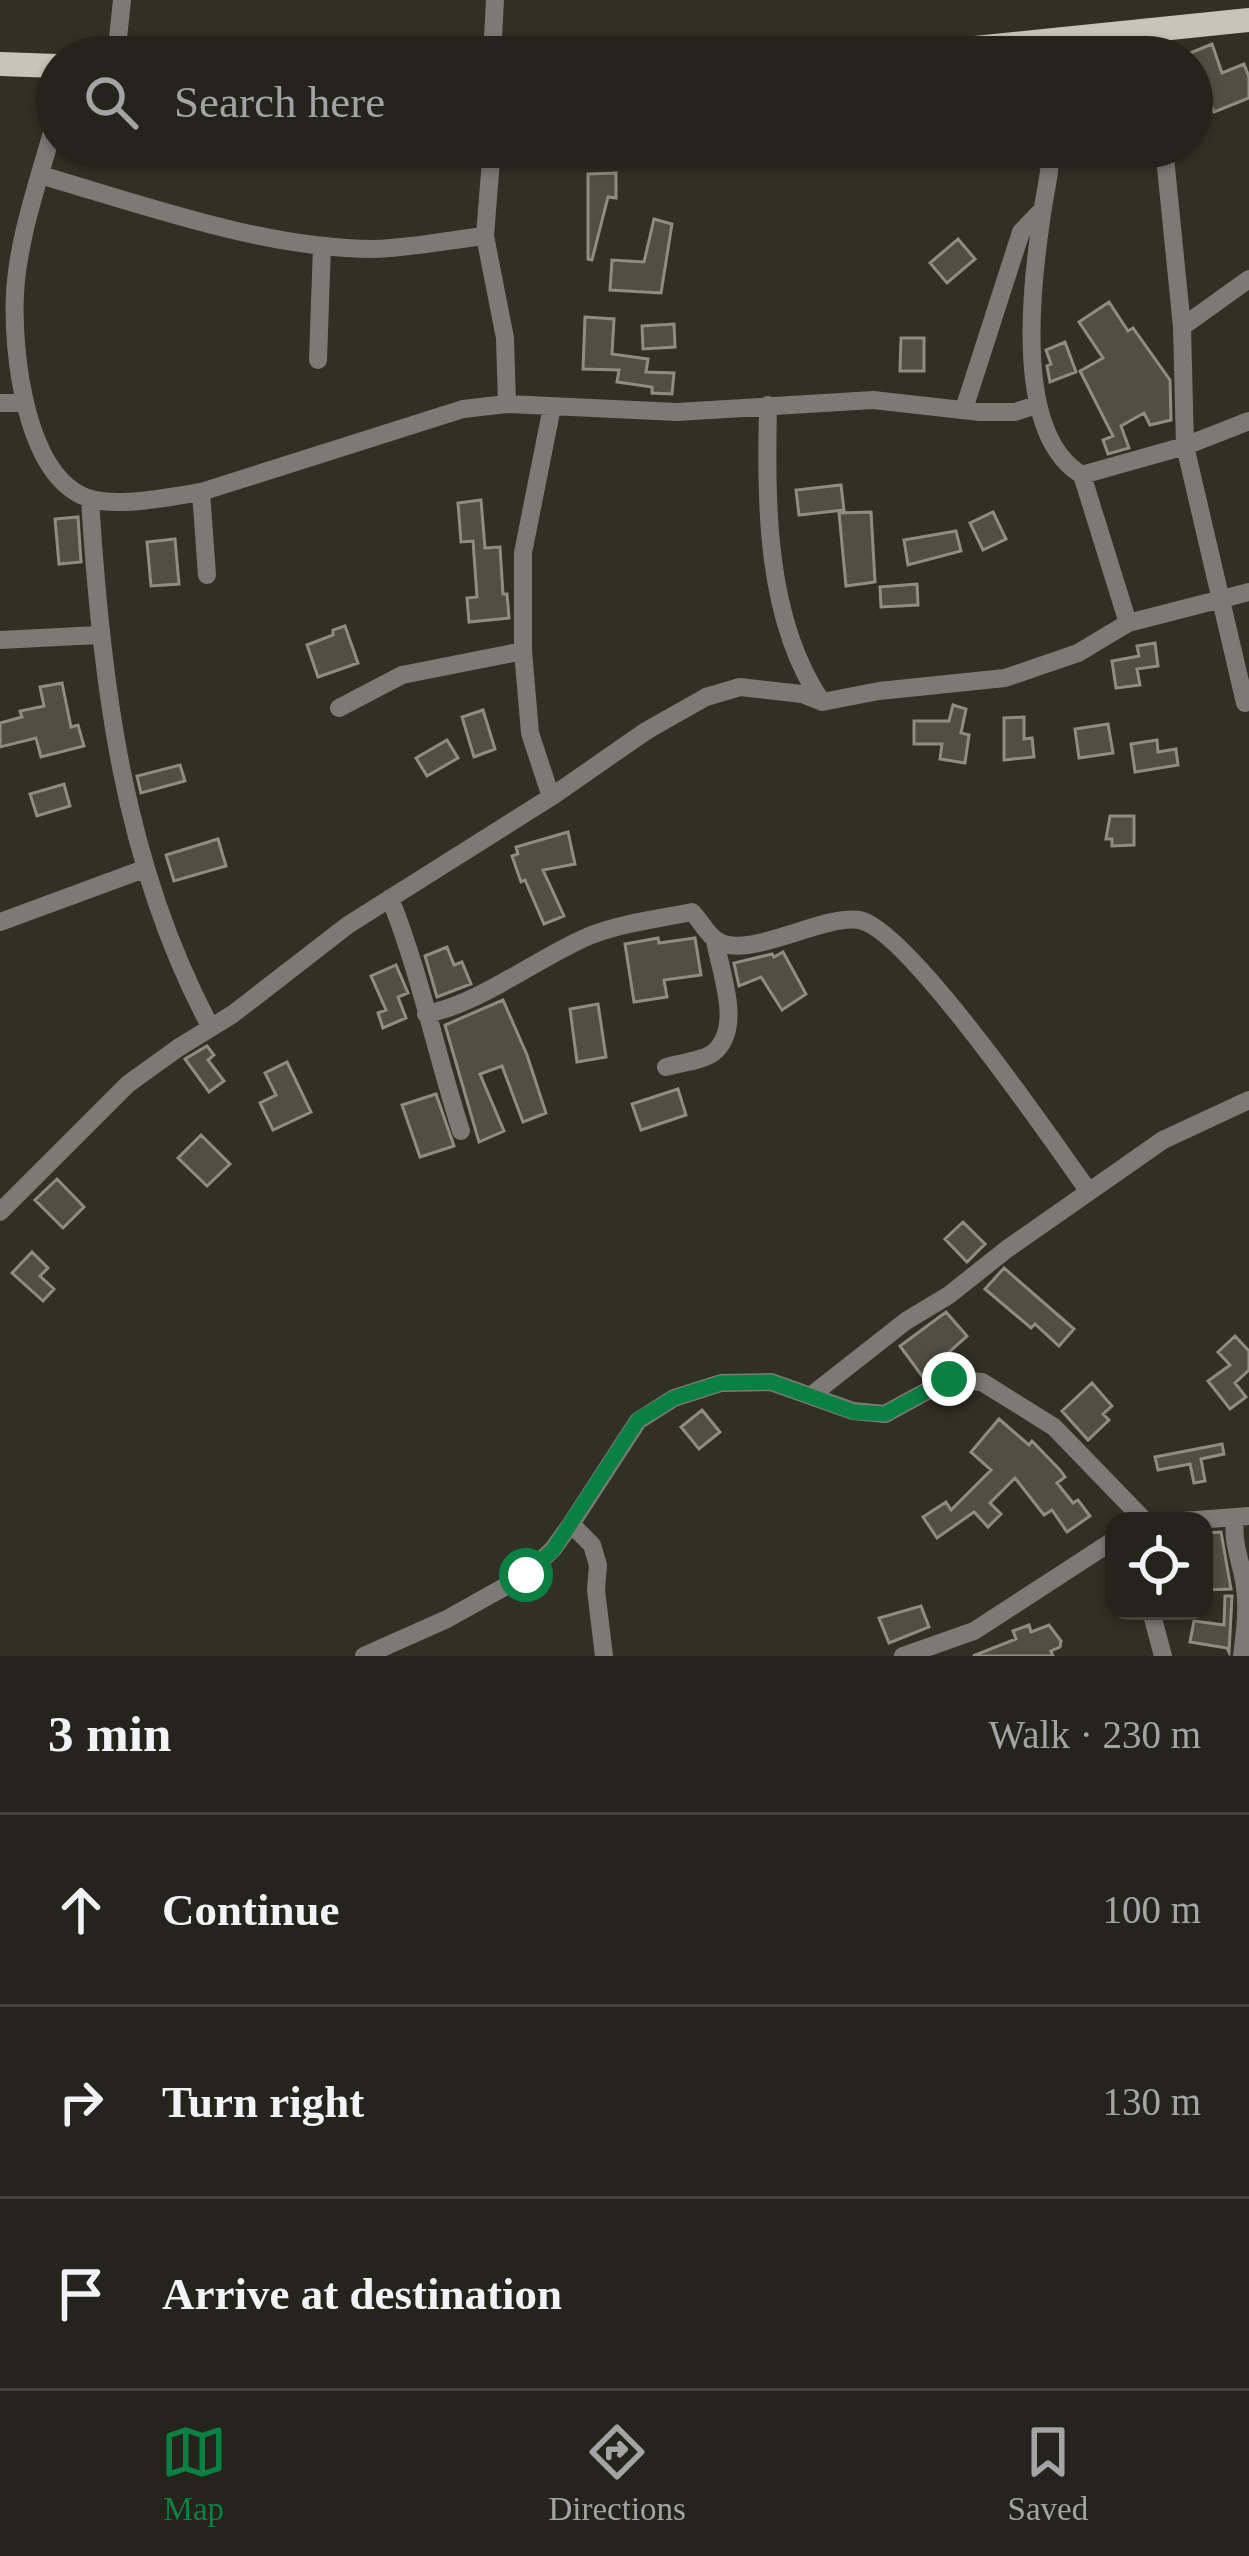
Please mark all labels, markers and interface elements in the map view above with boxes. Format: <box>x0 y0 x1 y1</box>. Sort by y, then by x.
search box <box>36 36 1213 168</box>
icon: search <box>78 69 144 135</box>
text: Search here <box>174 77 385 127</box>
route end <box>922 1352 976 1406</box>
map controls <box>1105 1512 1213 1620</box>
button: locate <box>1105 1512 1213 1620</box>
route start <box>499 1548 553 1602</box>
text: 3 min <box>48 1706 171 1762</box>
text: Walk · 230 m <box>989 1713 1201 1756</box>
icon: ahead <box>48 1877 114 1943</box>
text: Continue <box>162 1885 340 1935</box>
text: 100 m <box>1102 1888 1201 1931</box>
icon: right <box>48 2069 114 2135</box>
text: Turn right <box>162 2077 364 2127</box>
text: 130 m <box>1102 2080 1201 2123</box>
icon: arrive <box>48 2261 114 2327</box>
text: Arrive at destination <box>162 2269 562 2319</box>
tab: Map <box>161 2419 227 2528</box>
tab: Directions <box>548 2419 686 2528</box>
tab: Saved <box>1008 2419 1088 2528</box>

